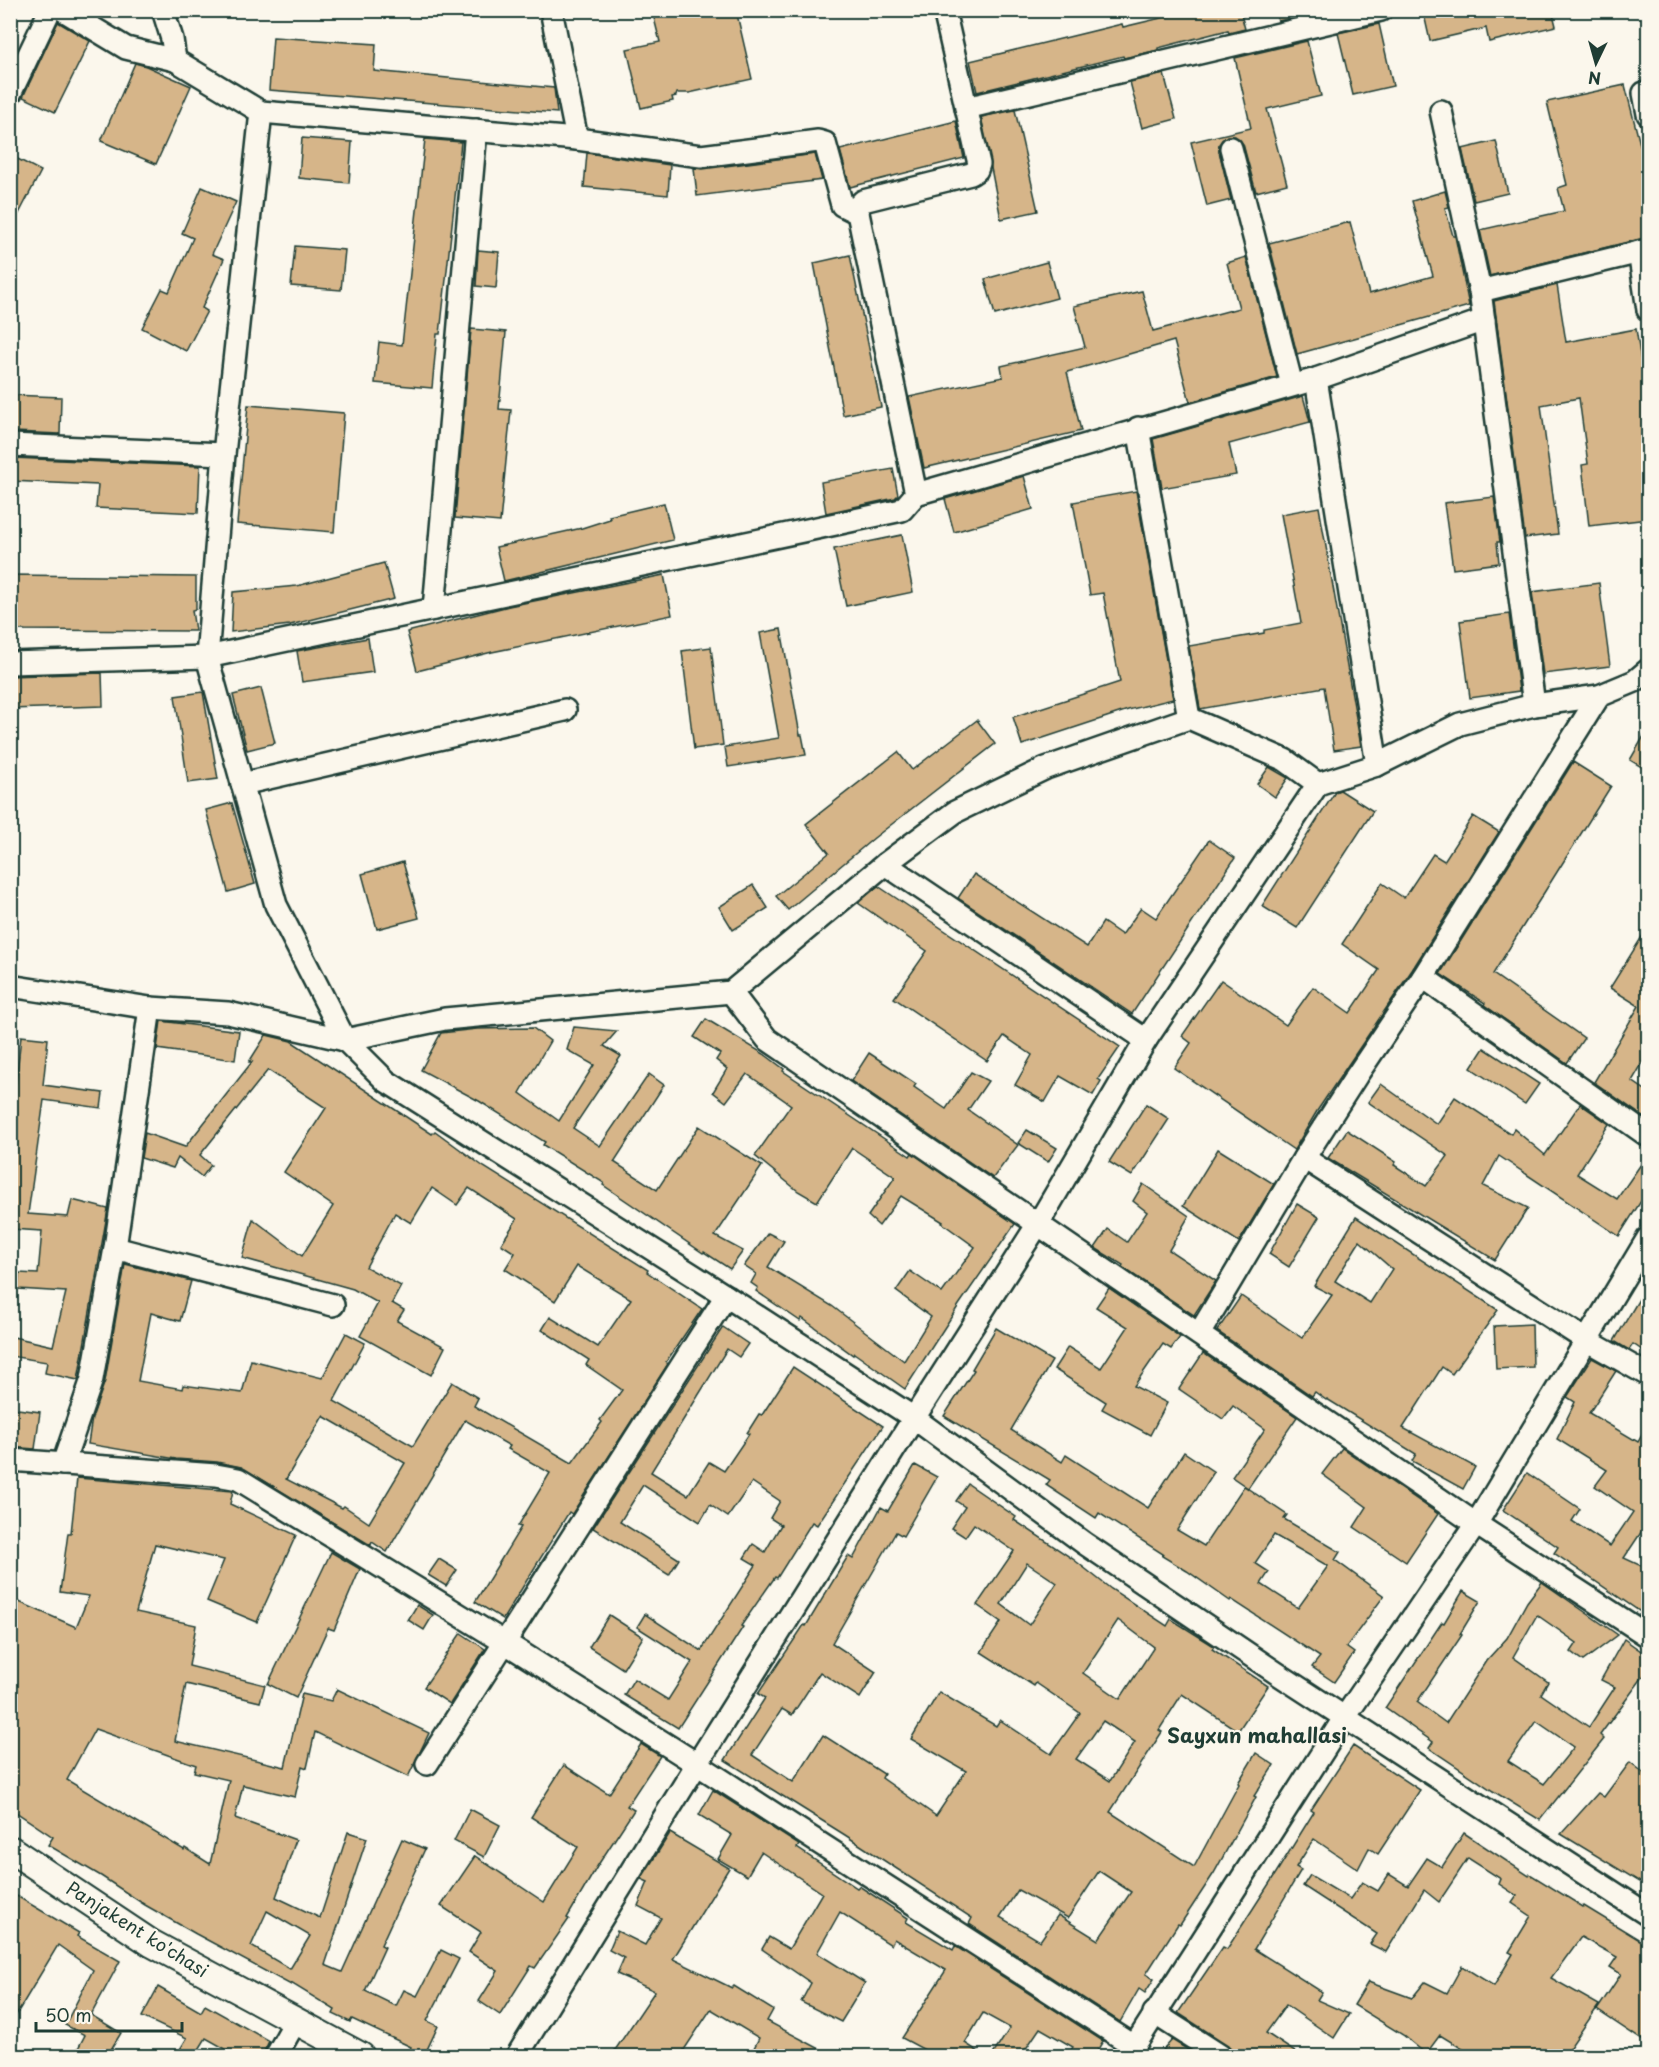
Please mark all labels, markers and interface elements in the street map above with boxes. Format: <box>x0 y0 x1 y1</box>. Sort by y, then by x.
north arrow <box>1566 33 1626 93</box>
text: N <box>1587 66 1602 91</box>
district label: Sayxun mahallasi <box>1167 1720 1347 1750</box>
street label: Panjakent ko'chasi <box>62 1874 214 1983</box>
scale bar <box>36 1995 182 2033</box>
text: 50 m <box>45 2001 92 2028</box>

